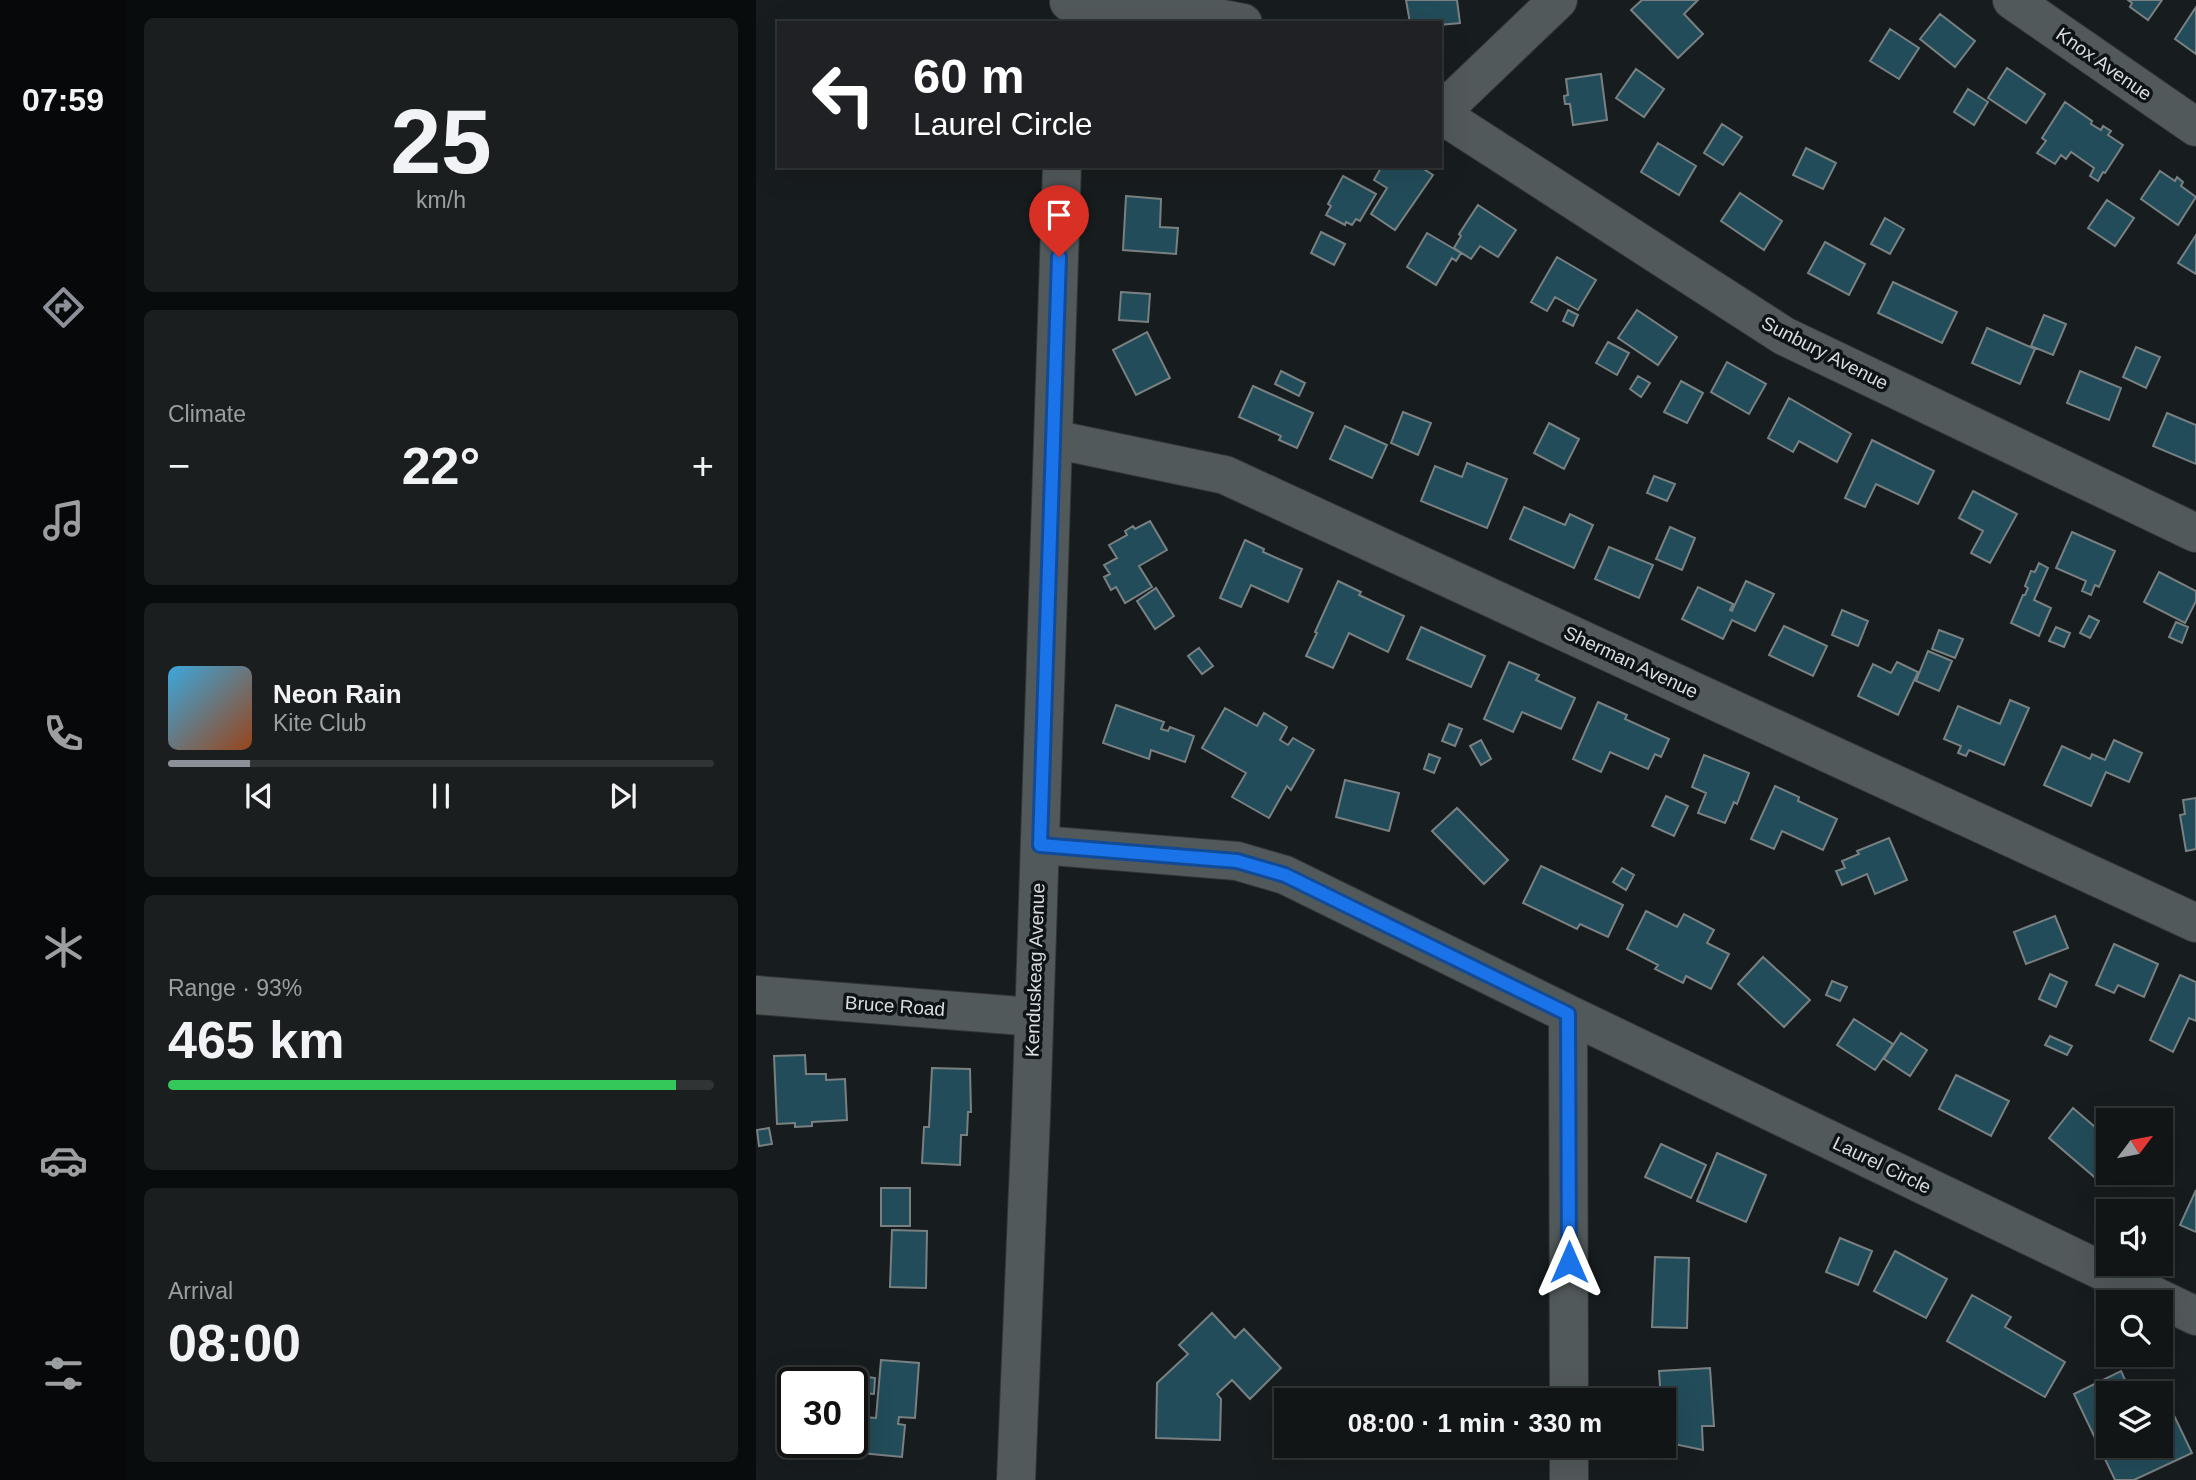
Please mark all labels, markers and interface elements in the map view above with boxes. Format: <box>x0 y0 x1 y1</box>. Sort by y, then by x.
street label: Knox Avenue <box>2052 23 2156 105</box>
icon: left <box>798 49 889 140</box>
text: 60 m <box>913 49 1025 103</box>
text: 07:59 <box>22 82 104 118</box>
text: 25 <box>390 91 492 192</box>
text: Laurel Circle <box>913 106 1093 142</box>
pin <box>1029 185 1089 257</box>
text: km/h <box>416 187 466 213</box>
icon: arrive <box>1040 196 1078 234</box>
icon: directions <box>39 283 88 332</box>
street label: Sunbury Avenue <box>1758 312 1892 394</box>
text: Climate <box>168 401 246 427</box>
text: 22° <box>402 437 480 495</box>
text: − <box>168 445 190 487</box>
text: + <box>692 445 714 487</box>
icon: music <box>39 496 88 545</box>
street label: Sherman Avenue <box>1561 622 1701 702</box>
text: Neon Rain <box>273 679 402 709</box>
icon: phone <box>39 709 88 758</box>
text: Kite Club <box>273 710 366 736</box>
icon: previous <box>240 777 278 815</box>
icon: pause <box>422 777 460 815</box>
icon: next <box>604 777 642 815</box>
street label: Kenduskeag Avenue <box>1021 883 1049 1057</box>
icon: climate <box>39 923 88 972</box>
text: Range · 93% <box>168 975 302 1001</box>
street label: Bruce Road <box>844 992 946 1020</box>
text: 465 km <box>168 1011 344 1069</box>
north arrow <box>2096 1108 2174 1185</box>
map controls <box>2096 1108 2173 1458</box>
street label: Laurel Circle <box>1829 1132 1935 1198</box>
icon: car <box>39 1136 88 1185</box>
button: sound <box>2096 1199 2173 1276</box>
position arrow <box>1532 1225 1606 1299</box>
text: Arrival <box>168 1278 233 1304</box>
button: search <box>2096 1290 2173 1367</box>
text: 08:00 <box>168 1314 301 1372</box>
icon: filters <box>39 1349 88 1398</box>
speed limit sign: 30 <box>777 1367 868 1458</box>
button: layers <box>2096 1381 2173 1458</box>
text: 08:00 · 1 min · 330 m <box>1348 1408 1602 1438</box>

